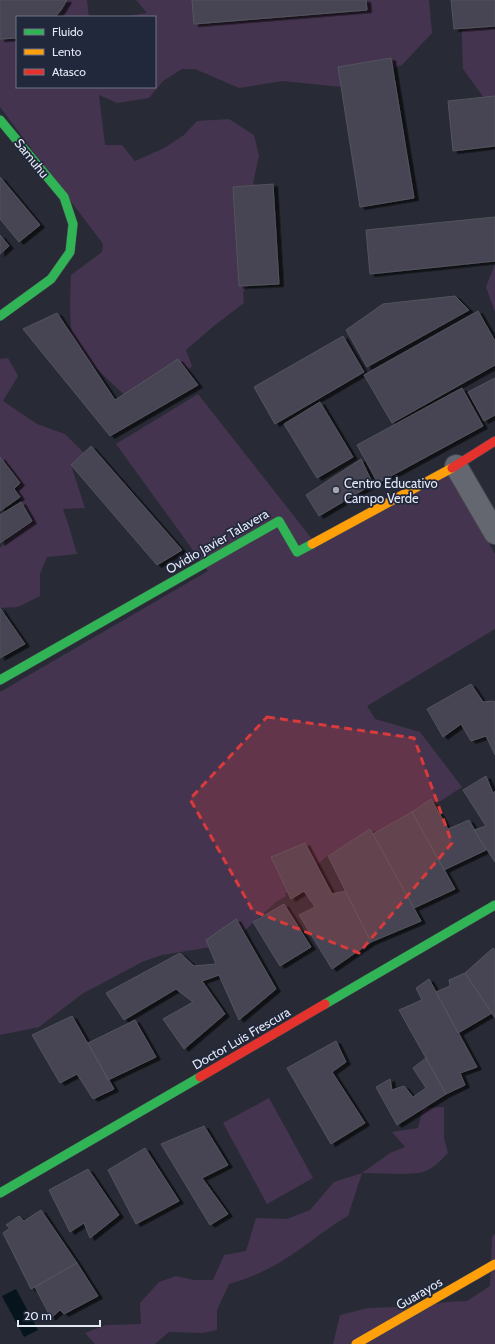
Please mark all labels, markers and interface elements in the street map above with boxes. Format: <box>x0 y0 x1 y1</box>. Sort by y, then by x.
legend <box>16 16 156 88</box>
text: Fluido <box>52 24 84 39</box>
text: Lento <box>52 44 82 59</box>
text: Atasco <box>52 64 86 79</box>
street label: Samuhu <box>11 135 53 181</box>
place label: Centro Educativo Campo Verde <box>344 475 438 506</box>
marker: Centro Educativo Campo Verde <box>331 485 341 495</box>
street label: Ovidio Javier Talavera <box>163 505 272 577</box>
street label: Doctor Luis Frescura <box>189 1003 293 1073</box>
street label: Guarayos <box>393 1273 445 1313</box>
scale bar <box>18 1302 100 1328</box>
text: 20 m <box>24 1308 52 1323</box>

